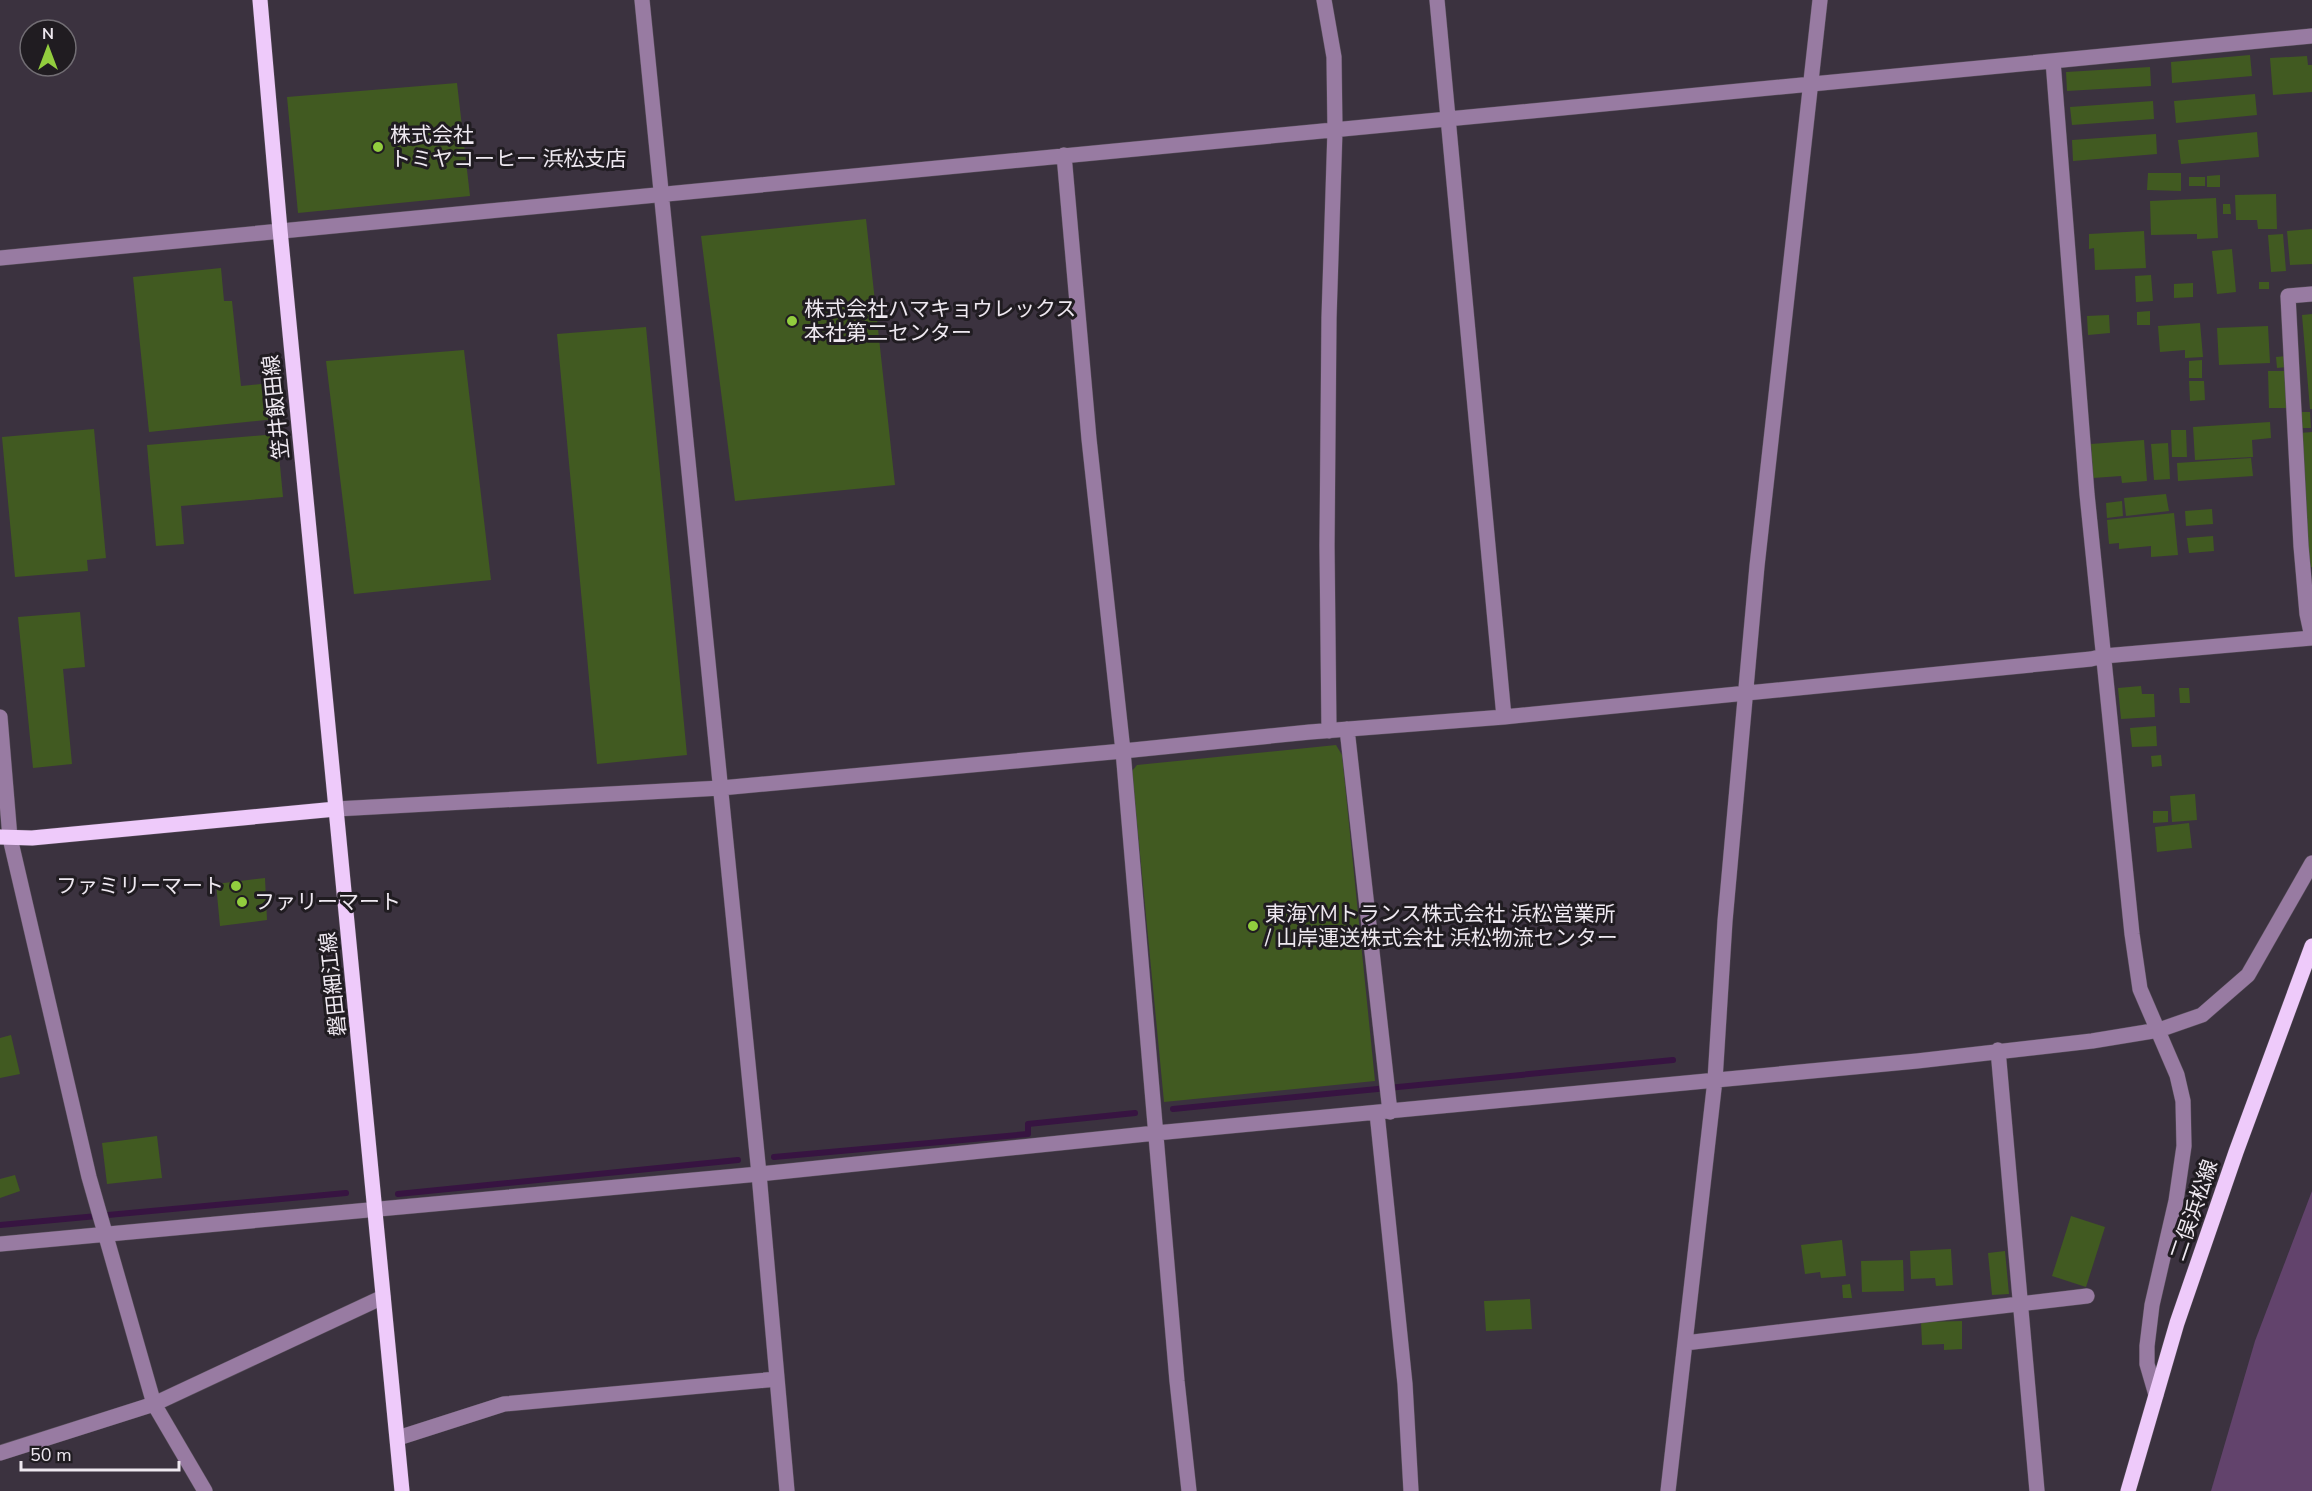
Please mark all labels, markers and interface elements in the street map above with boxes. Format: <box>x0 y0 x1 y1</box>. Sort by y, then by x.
north arrow <box>18 18 78 78</box>
text: N <box>42 23 54 45</box>
place label: 株式会社 トミヤコーヒー 浜松支店 <box>390 121 626 173</box>
marker: 株式会社 トミヤコーヒー 浜松支店 <box>371 140 385 154</box>
place label: 株式会社ハマキョウレックス 本社第二センター <box>804 295 1076 347</box>
marker: 株式会社ハマキョウレックス 本社第二センター <box>785 314 799 328</box>
street label: 笠井飯田線 <box>257 353 295 461</box>
place label: ファミリーマート <box>56 872 224 900</box>
marker: ファミリーマート <box>229 879 243 893</box>
place label: ファリーマート <box>254 888 401 916</box>
marker: ファリーマート <box>235 895 249 909</box>
place label: 東海YMトランス株式会社 浜松営業所 / 山岸運送株式会社 浜松物流センター <box>1264 900 1618 952</box>
marker: 東海YMトランス株式会社 浜松営業所 / 山岸運送株式会社 浜松物流センター <box>1246 919 1260 933</box>
street label: 磐田細江線 <box>314 930 352 1038</box>
street label: 二俣浜松線 <box>2164 1156 2224 1264</box>
scale bar <box>21 1434 178 1472</box>
text: 50 m <box>30 1443 72 1467</box>

